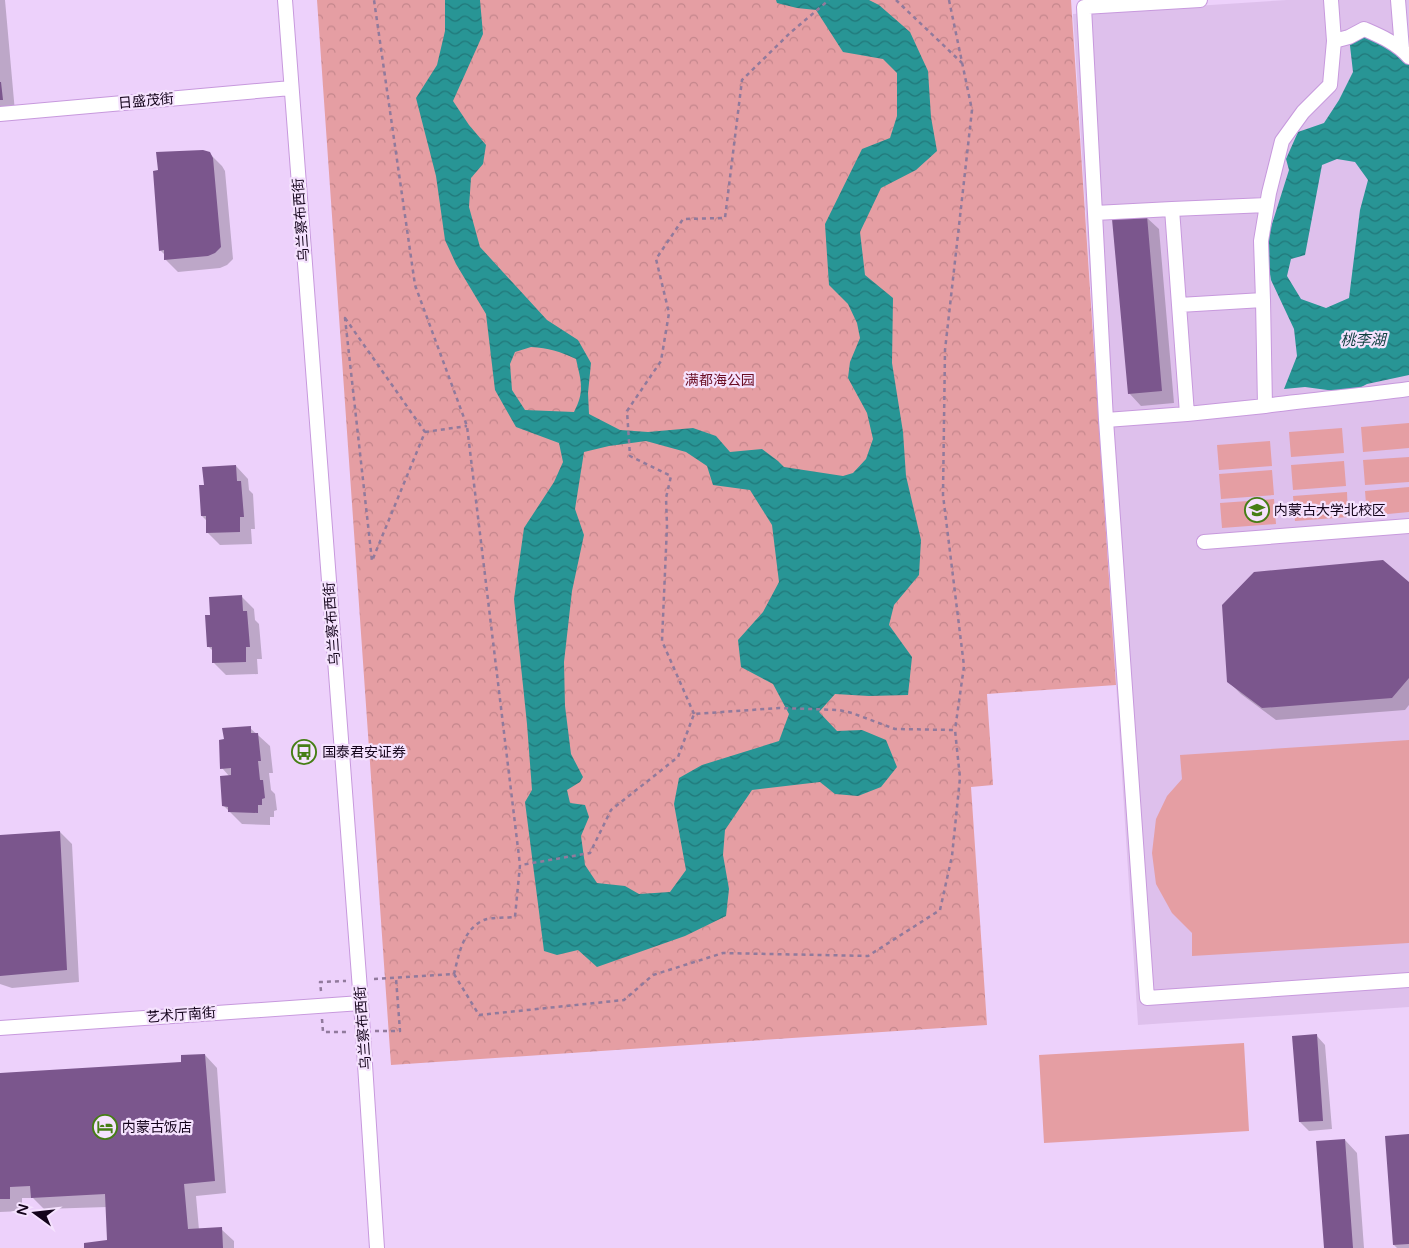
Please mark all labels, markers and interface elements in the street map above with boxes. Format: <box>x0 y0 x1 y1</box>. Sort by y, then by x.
street label: 日盛茂街 <box>117 90 175 112</box>
street label: 乌兰察布西街 <box>290 178 312 262</box>
water label: 桃李湖 <box>1340 331 1387 349</box>
park label: 满都海公园 <box>685 372 755 389</box>
school or university icon: 内蒙古大学北校区 <box>1244 497 1270 523</box>
place label: 内蒙古大学北校区 <box>1274 502 1386 519</box>
street label: 乌兰察布西街 <box>321 582 343 666</box>
bus stop icon: 国泰君安证券 <box>291 739 317 765</box>
place label: 国泰君安证券 <box>322 744 406 761</box>
street label: 乌兰察布西街 <box>352 986 374 1070</box>
street label: 艺术厅南街 <box>145 1004 217 1026</box>
hotel icon: 内蒙古饭店 <box>92 1114 118 1140</box>
place label: 内蒙古饭店 <box>122 1119 192 1136</box>
north arrow <box>10 1188 60 1238</box>
text: N <box>13 1202 33 1217</box>

